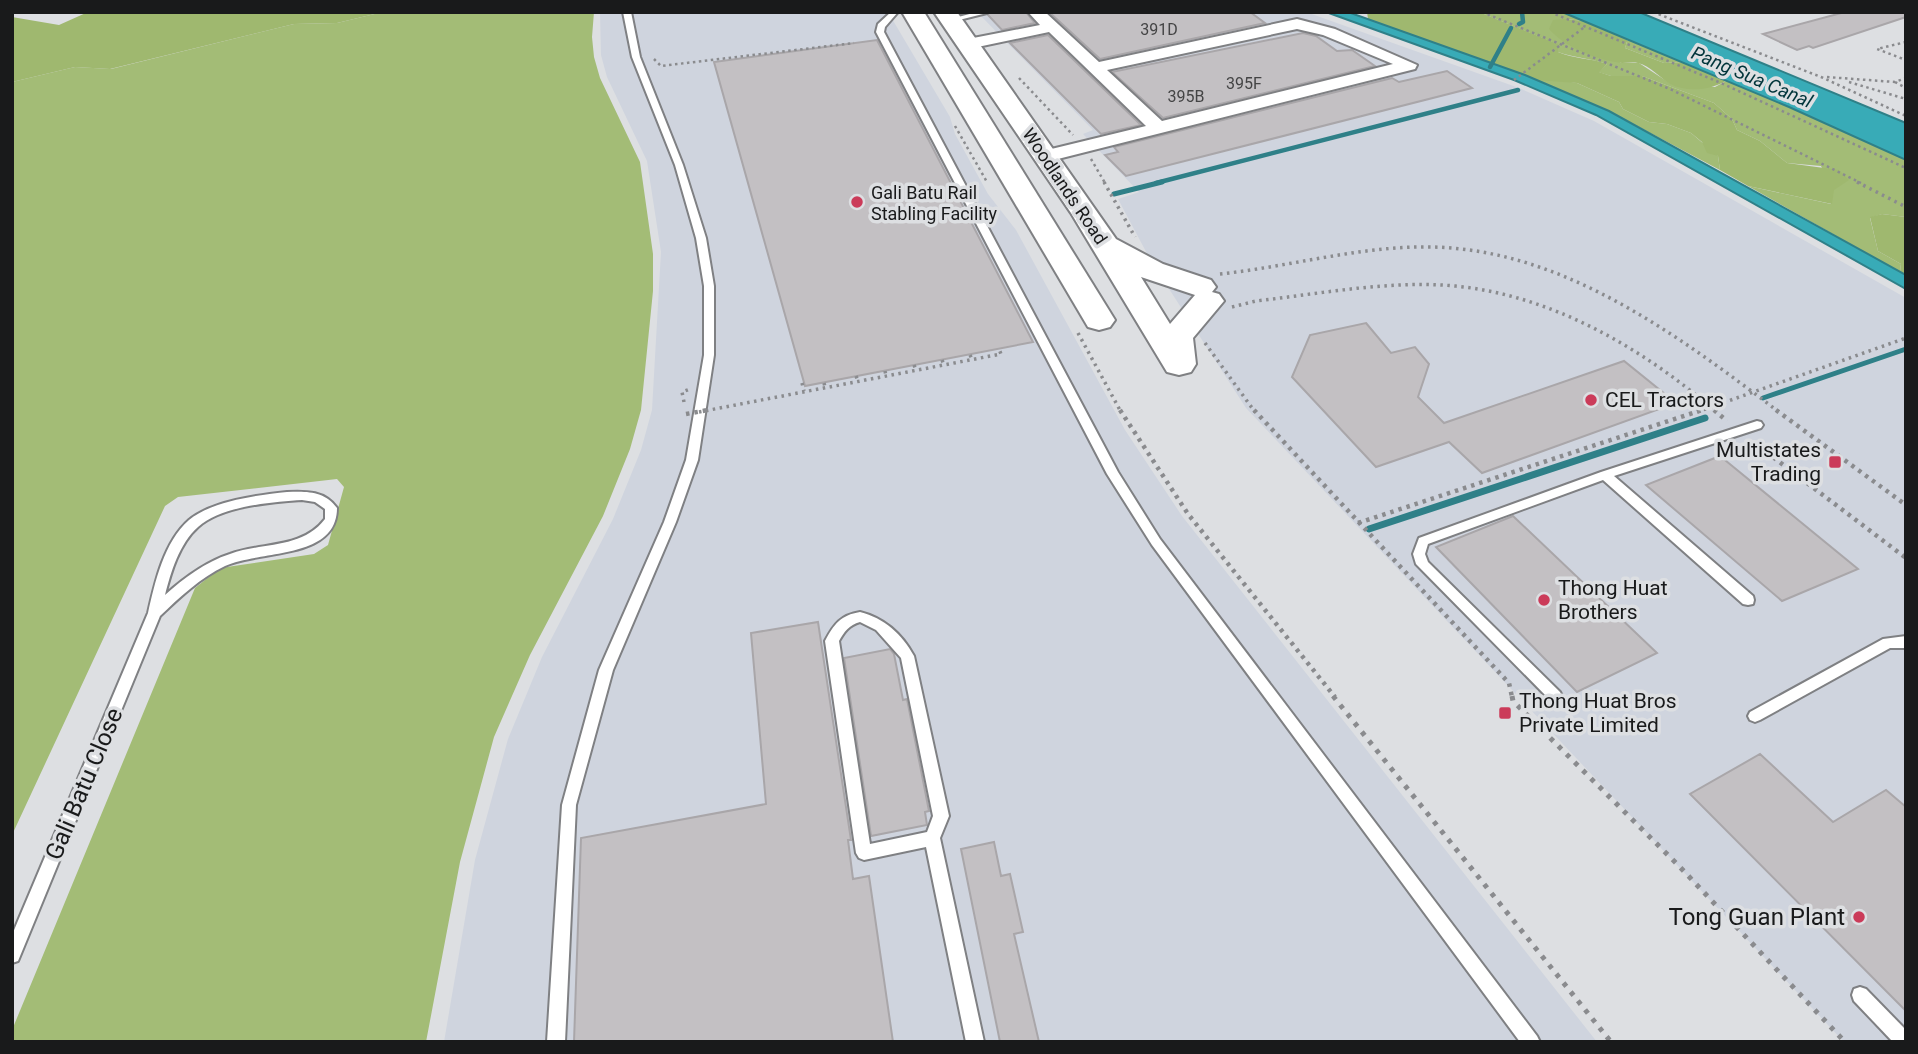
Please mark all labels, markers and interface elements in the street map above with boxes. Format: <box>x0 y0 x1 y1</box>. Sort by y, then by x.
house number: 391D <box>1140 20 1178 39</box>
water label: Pang Sua Canal <box>1688 41 1816 113</box>
house number: 395F <box>1226 74 1262 93</box>
house number: 395B <box>1168 87 1205 106</box>
street label: Woodlands Road <box>1018 124 1112 248</box>
place label: Gali Batu Rail Stabling Facility <box>871 182 998 224</box>
marker: Gali Batu Rail Stabling Facility <box>849 194 865 210</box>
place label: CEL Tractors <box>1605 388 1724 412</box>
marker: CEL Tractors <box>1583 392 1599 408</box>
place label: Multistates Trading <box>1716 438 1821 486</box>
marker: Multistates Trading <box>1827 454 1843 470</box>
place label: Thong Huat Brothers <box>1558 576 1668 624</box>
marker: Thong Huat Brothers <box>1536 592 1552 608</box>
place label: Thong Huat Bros Private Limited <box>1519 689 1677 737</box>
street label: Gali Batu Close <box>39 704 129 864</box>
marker: Thong Huat Bros Private Limited <box>1497 705 1513 721</box>
place label: Tong Guan Plant <box>1668 903 1845 931</box>
marker: Tong Guan Plant <box>1851 909 1867 925</box>

